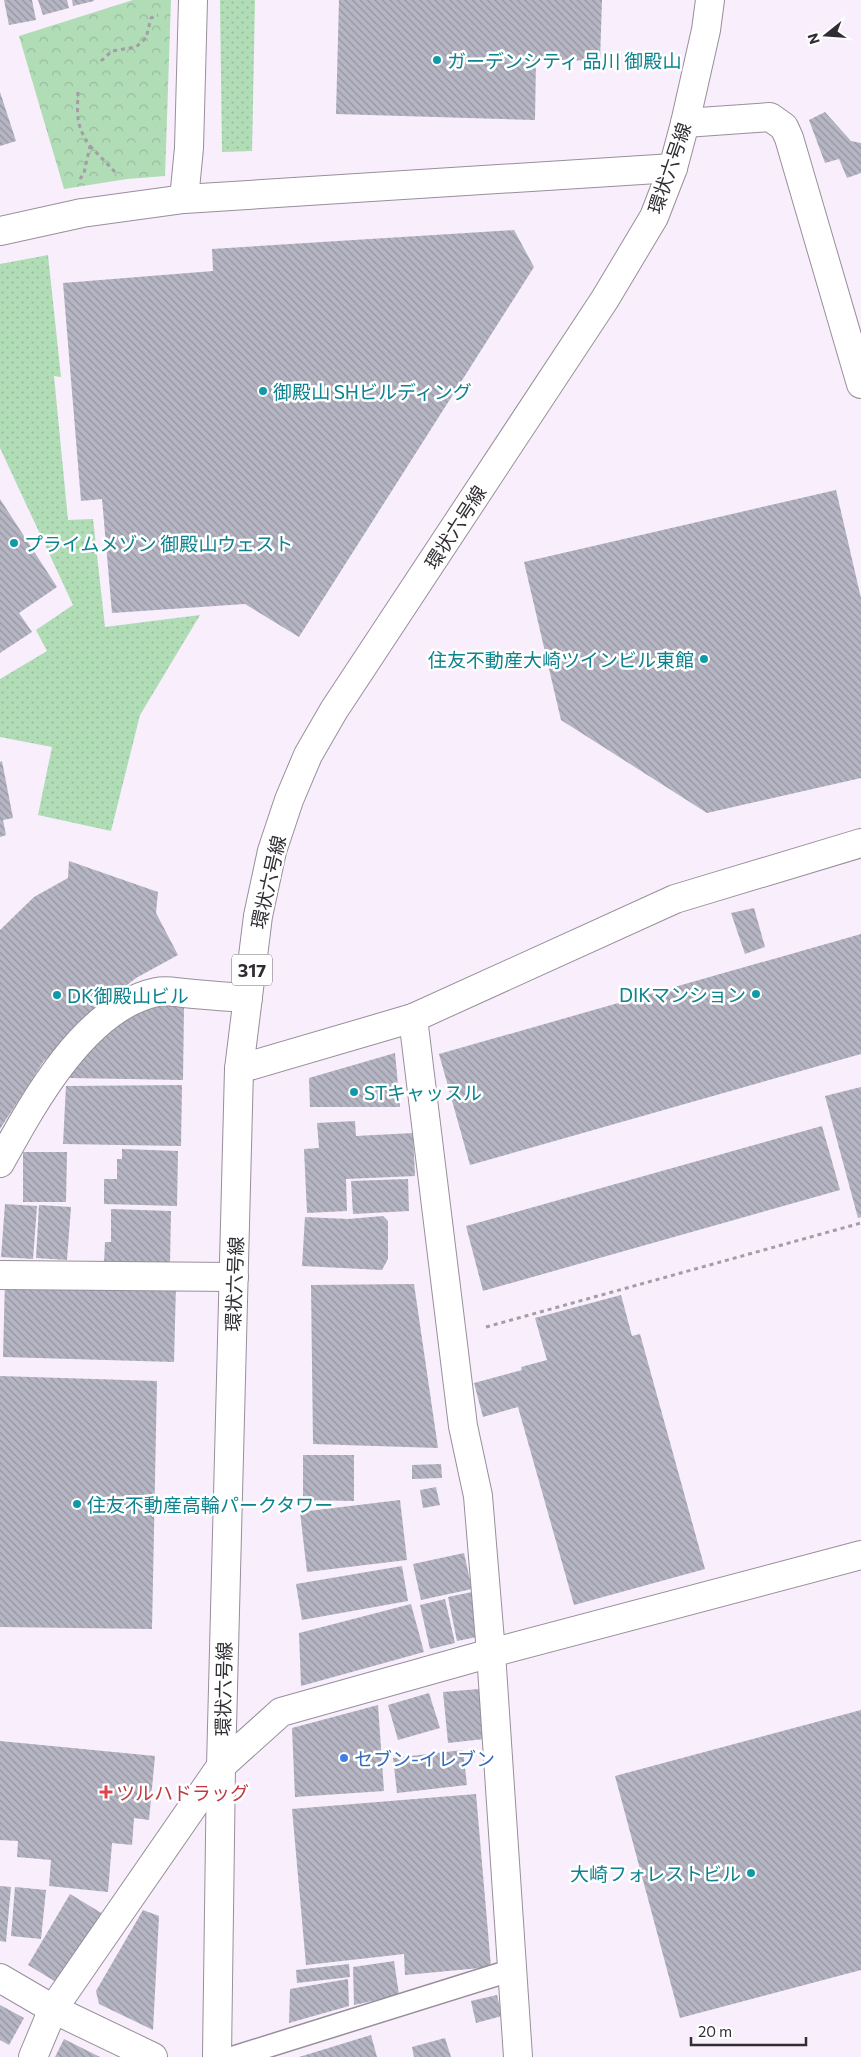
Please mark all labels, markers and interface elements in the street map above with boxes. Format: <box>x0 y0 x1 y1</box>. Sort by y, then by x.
north arrow <box>801 10 851 60</box>
text: N <box>803 31 823 46</box>
place label: ガーデンシティ 品川 御殿山 <box>447 49 681 72</box>
marker: ガーデンシティ 品川 御殿山 <box>431 54 443 66</box>
street label: 環状六号線 <box>643 119 695 217</box>
place label: 御殿山 SHビルディング <box>273 380 472 403</box>
marker: 御殿山 SHビルディング <box>257 385 269 397</box>
street label: 環状六号線 <box>419 481 491 573</box>
place label: プライムメゾン 御殿山ウェスト <box>24 532 293 555</box>
marker: プライムメゾン 御殿山ウェスト <box>8 537 20 549</box>
place label: 住友不動産大崎ツインビル東館 <box>428 648 694 671</box>
marker: 住友不動産大崎ツインビル東館 <box>698 653 710 665</box>
street label: 環状六号線 <box>246 833 290 931</box>
road number: 317 <box>232 954 272 986</box>
place label: DIKマンション <box>619 983 746 1006</box>
place label: DK御殿山ビル <box>67 984 189 1007</box>
marker: DIKマンション <box>750 988 762 1000</box>
marker: DK御殿山ビル <box>51 989 63 1001</box>
place label: STキャッスル <box>364 1081 482 1104</box>
marker: STキャッスル <box>348 1086 360 1098</box>
street label: 環状六号線 <box>221 1236 247 1332</box>
place label: 住友不動産高輪パークタワー <box>87 1493 333 1516</box>
marker: 住友不動産高輪パークタワー <box>71 1498 83 1510</box>
street label: 環状六号線 <box>211 1641 235 1737</box>
place label: セブン-イレブン <box>354 1747 495 1770</box>
marker: セブン-イレブン <box>338 1752 350 1764</box>
place label: ツルハドラッグ <box>116 1781 249 1804</box>
marker: ツルハドラッグ <box>100 1786 112 1798</box>
place label: 大崎フォレストビル <box>570 1862 741 1885</box>
marker: 大崎フォレストビル <box>745 1867 757 1879</box>
scale bar <box>691 2014 806 2046</box>
text: 20 m <box>698 2022 732 2040</box>

